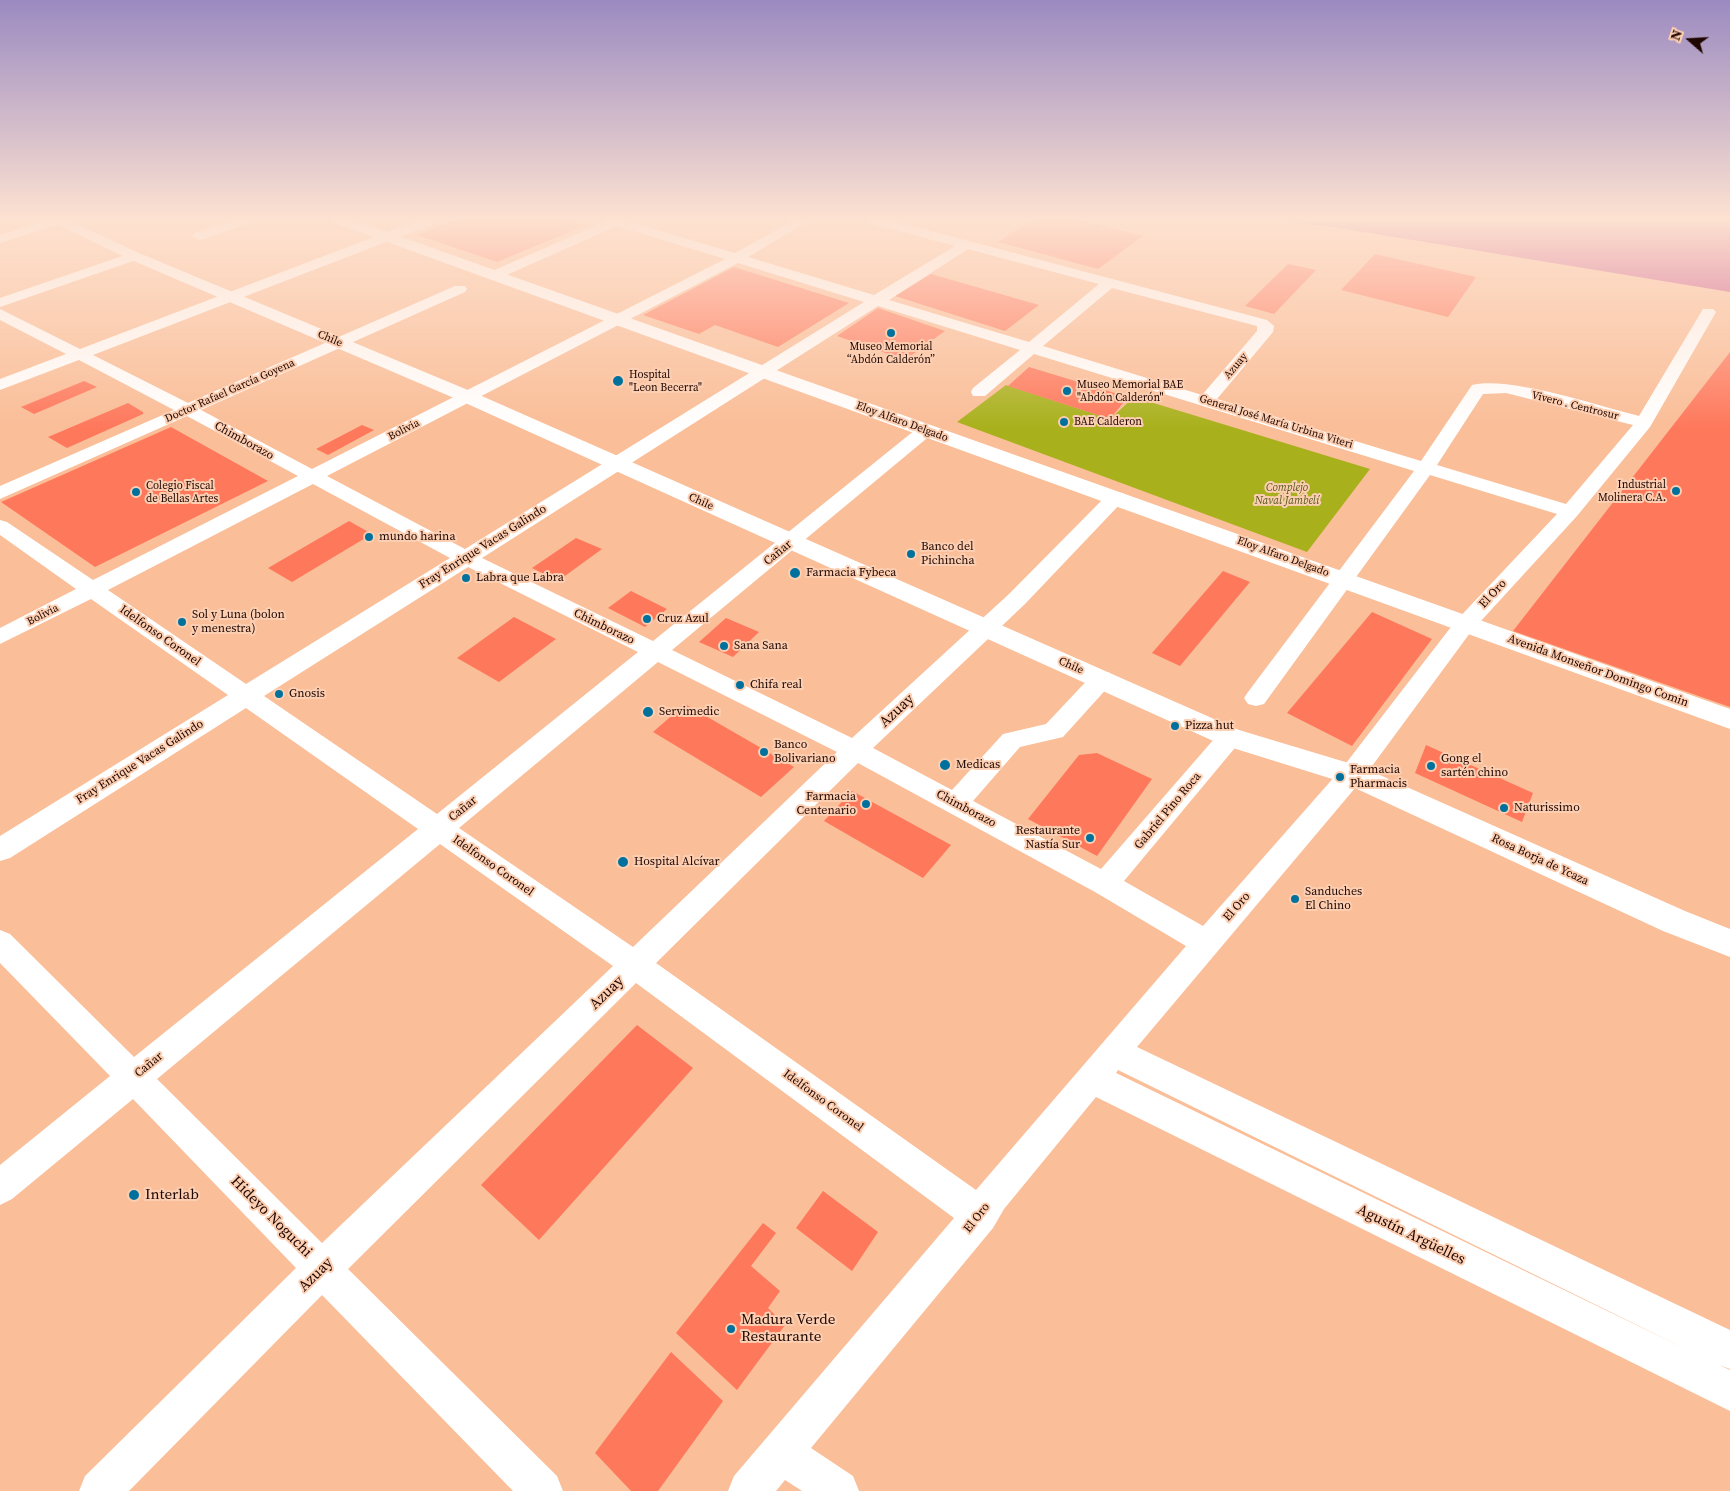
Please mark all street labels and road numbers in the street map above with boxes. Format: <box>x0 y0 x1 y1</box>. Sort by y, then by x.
street label: Chile <box>316 328 344 350</box>
street label: Azuay <box>1221 350 1251 382</box>
street label: Doctor Rafael García Goyena <box>163 356 297 426</box>
street label: Vivero . Centrosur <box>1530 389 1620 423</box>
street label: General José María Urbina Viteri <box>1198 392 1354 452</box>
street label: Eloy Alfaro Delgado <box>854 399 950 445</box>
street label: Bolivia <box>386 416 422 444</box>
street label: Chimborazo <box>212 419 276 463</box>
street label: Chile <box>687 491 715 513</box>
street label: Fray Enrique Vacas Galindo <box>417 502 549 592</box>
street label: Eloy Alfaro Delgado <box>1235 534 1331 580</box>
street label: Cañar <box>761 537 795 569</box>
street label: El Oro <box>1476 577 1510 611</box>
street label: Bolivia <box>25 601 61 629</box>
street label: Idelfonso Coronel <box>117 603 203 669</box>
street label: Chimborazo <box>571 606 637 648</box>
street label: Avenida Monseñor Domingo Comin <box>1506 632 1690 710</box>
street label: Chile <box>1057 655 1085 677</box>
street label: Azuay <box>876 691 918 731</box>
street label: Fray Enrique Vacas Galindo <box>74 717 206 807</box>
street label: Gabriel Pino Roca <box>1132 770 1204 852</box>
street label: Chimborazo <box>934 787 998 831</box>
street label: Cañar <box>446 793 480 825</box>
street label: Rosa Borja de Ycaza <box>1489 831 1591 889</box>
street label: Idelfonso Coronel <box>450 833 536 899</box>
street label: El Oro <box>1221 890 1253 924</box>
street label: Azuay <box>586 972 628 1014</box>
street label: Cañar <box>132 1049 166 1081</box>
street label: Idelfonso Coronel <box>780 1067 866 1135</box>
street label: Hideyo Noguchi <box>227 1173 315 1261</box>
street label: El Oro <box>961 1200 993 1236</box>
street label: Agustín Argüelles <box>1354 1201 1468 1269</box>
street label: Azuay <box>295 1254 337 1296</box>

